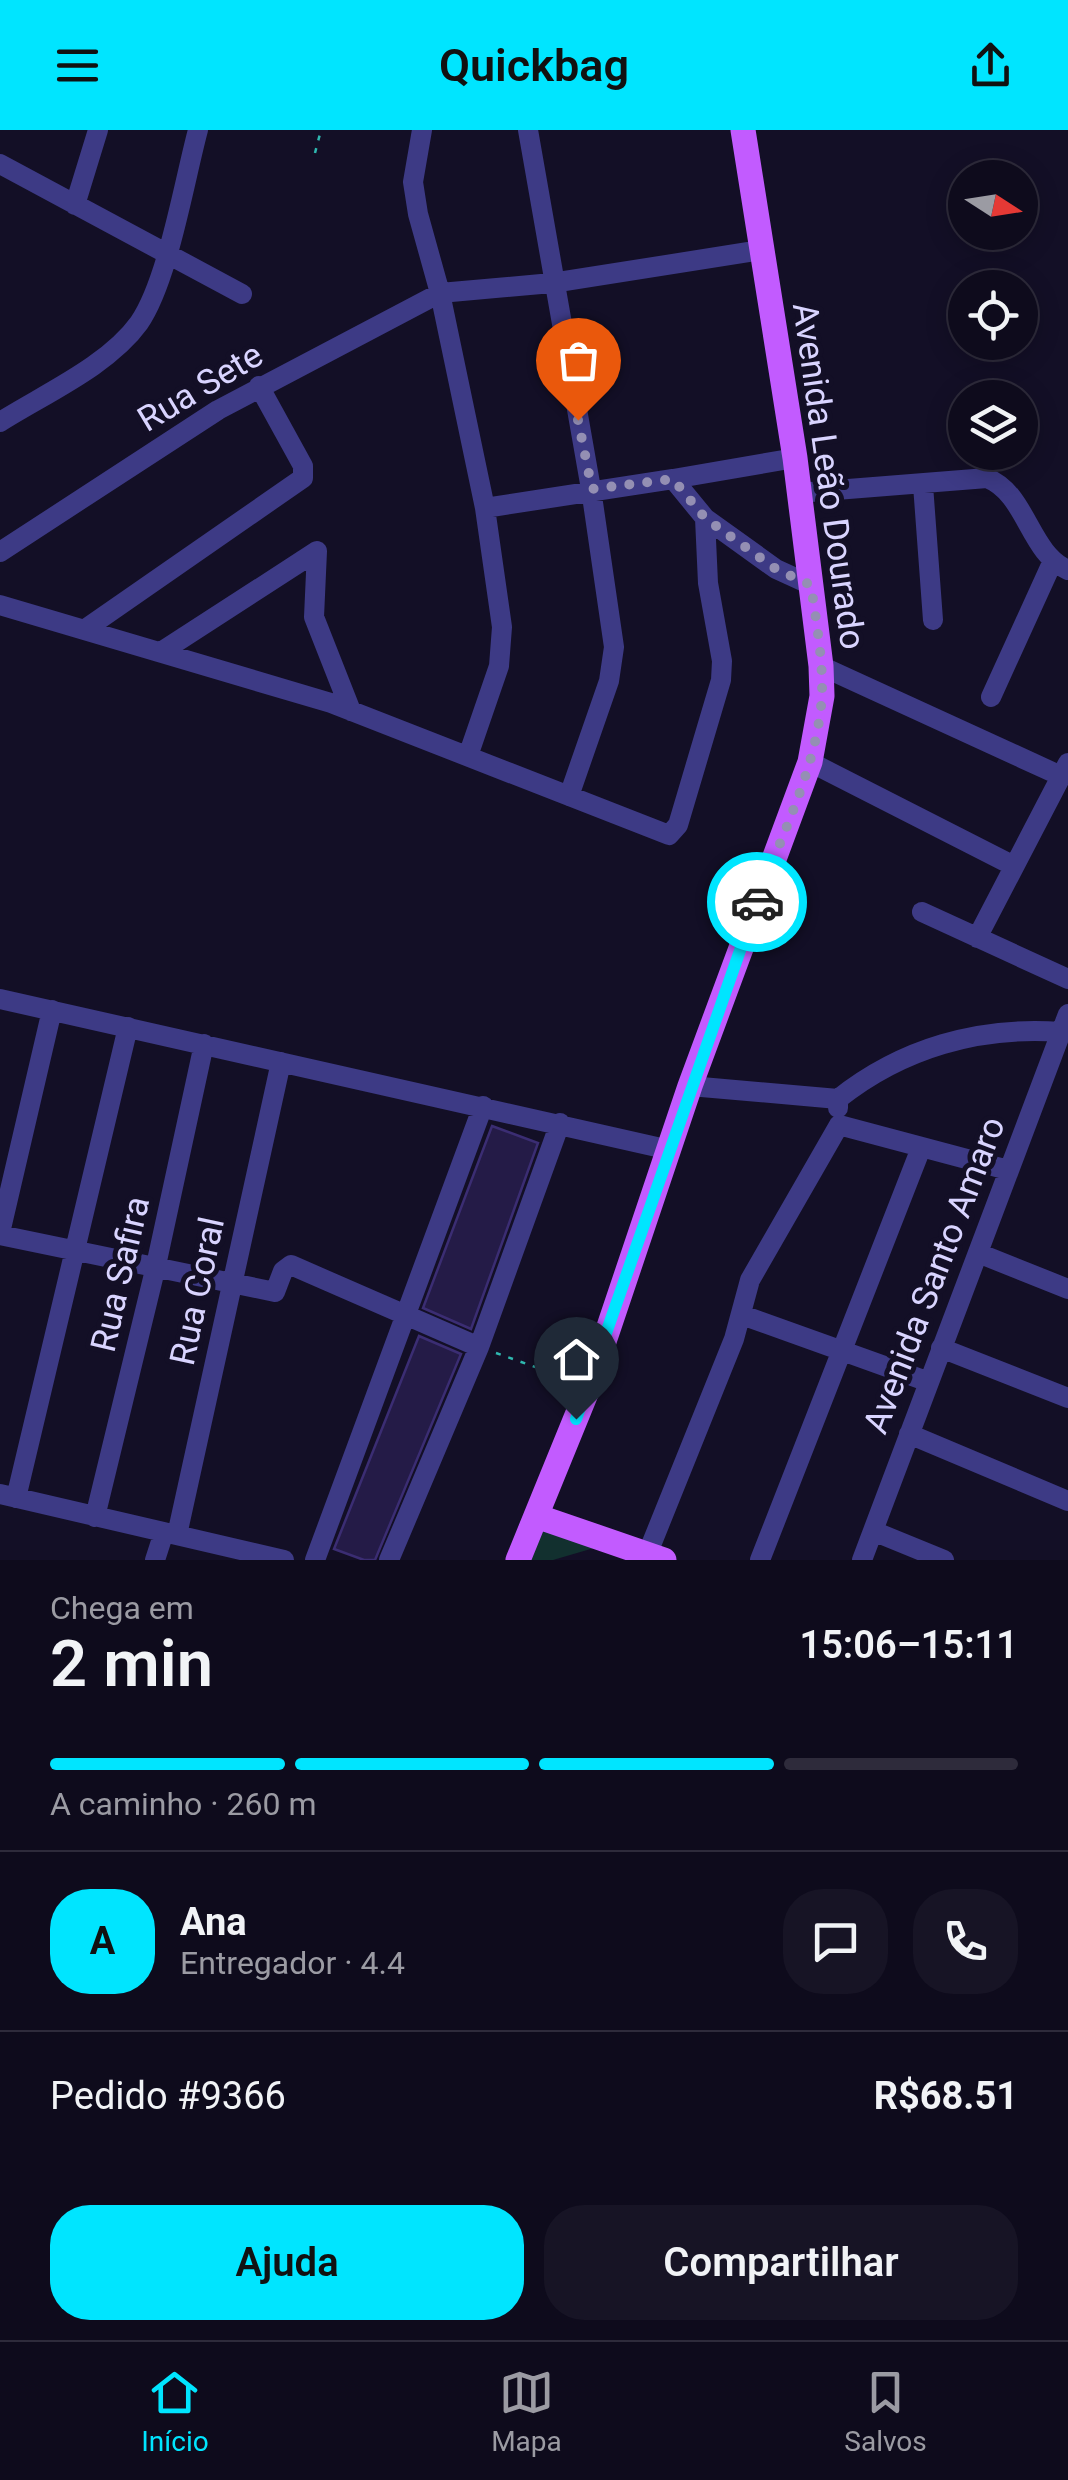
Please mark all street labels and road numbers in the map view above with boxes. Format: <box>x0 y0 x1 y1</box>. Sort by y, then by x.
street label: Avenida Leão Dourado <box>784 300 873 652</box>
street label: Rua Sete <box>131 334 270 441</box>
street label: Avenida Santo Amaro <box>855 1111 1014 1439</box>
street label: Rua Safira <box>83 1193 158 1356</box>
street label: Rua Coral <box>162 1213 233 1369</box>

